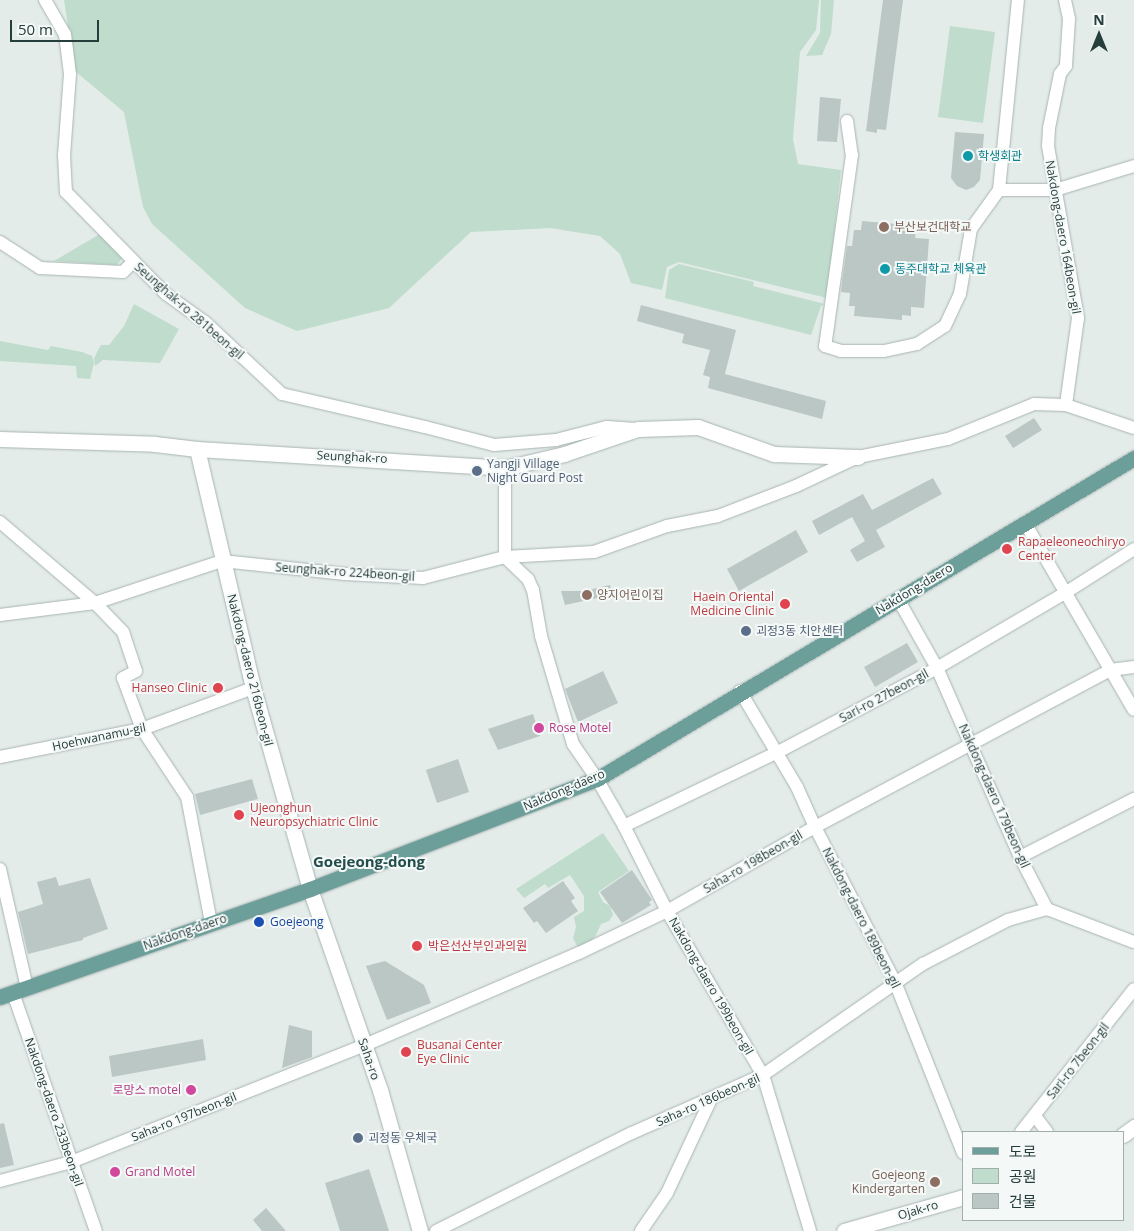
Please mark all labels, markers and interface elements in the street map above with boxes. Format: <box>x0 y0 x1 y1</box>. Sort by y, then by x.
scale bar <box>12 10 101 42</box>
north arrow <box>1074 10 1124 60</box>
text: N <box>1093 10 1105 29</box>
text: 50 m <box>18 19 53 39</box>
place label: 학생회관 <box>978 149 1022 163</box>
marker: 학생회관 <box>962 150 974 162</box>
street label: Nakdong-daero 164beon-gil <box>1042 159 1084 315</box>
place label: 부산보건대학교 <box>894 220 971 234</box>
marker: 부산보건대학교 <box>878 221 890 233</box>
street label: Seunghak-ro 281beon-gil <box>132 260 246 362</box>
place label: 동주대학교 체육관 <box>895 262 986 276</box>
marker: 동주대학교 체육관 <box>879 263 891 275</box>
street label: Seunghak-ro <box>316 448 388 466</box>
place label: Yangji Village Night Guard Post <box>487 457 583 485</box>
marker: Yangji Village Night Guard Post <box>471 465 483 477</box>
place label: Rapaeleoneochiryo Center <box>1018 535 1125 563</box>
marker: Rapaeleoneochiryo Center <box>1000 542 1014 556</box>
street label: Seunghak-ro 224beon-gil <box>275 560 415 584</box>
street label: Nakdong-daero <box>873 560 955 618</box>
place label: 양지어린이집 <box>597 588 663 602</box>
marker: 양지어린이집 <box>581 589 593 601</box>
place label: Haein Oriental Medicine Clinic <box>690 590 774 618</box>
street label: Nakdong-daero 216beon-gil <box>224 593 276 747</box>
marker: Haein Oriental Medicine Clinic <box>778 597 792 611</box>
place label: 괴정3동 치안센터 <box>756 624 843 638</box>
marker: 괴정3동 치안센터 <box>740 625 752 637</box>
street label: Sari-ro 27beon-gil <box>837 666 931 726</box>
place label: Hanseo Clinic <box>132 681 207 695</box>
marker: Hanseo Clinic <box>211 681 225 695</box>
street label: Hoehwanamu-gil <box>51 720 147 754</box>
place label: Rose Motel <box>549 721 611 735</box>
marker: Rose Motel <box>533 722 545 734</box>
street label: Nakdong-daero 179beon-gil <box>956 722 1032 870</box>
street label: Nakdong-daero <box>521 766 607 814</box>
place label: Ujeonghun Neuropsychiatric Clinic <box>250 801 378 829</box>
marker: Ujeonghun Neuropsychiatric Clinic <box>232 808 246 822</box>
street label: Saha-ro 198beon-gil <box>701 828 805 896</box>
street label: Nakdong-daero 189beon-gil <box>819 845 903 991</box>
district label: Goejeong-dong <box>313 853 425 871</box>
street label: Nakdong-daero <box>141 911 229 953</box>
marker: Goejeong <box>252 915 266 929</box>
place label: Goejeong <box>270 915 324 929</box>
street label: Nakdong-daero 199beon-gil <box>666 915 756 1057</box>
marker: 박은선산부인과의원 <box>410 939 424 953</box>
place label: 박은선산부인과의원 <box>428 939 527 953</box>
street label: Sari-ro 7beon-gil <box>1044 1020 1112 1102</box>
street label: Nakdong-daero 233beon-gil <box>22 1036 86 1188</box>
street label: Saha-ro <box>355 1036 383 1082</box>
place label: Busanai Center Eye Clinic <box>417 1038 502 1066</box>
marker: Busanai Center Eye Clinic <box>399 1045 413 1059</box>
street label: Saha-ro 186beon-gil <box>654 1071 762 1129</box>
place label: 로망스 motel <box>112 1083 181 1097</box>
marker: 로망스 motel <box>185 1084 197 1096</box>
street label: Saha-ro 197beon-gil <box>129 1089 239 1145</box>
place label: 괴정동 우체국 <box>368 1131 437 1145</box>
legend <box>962 1131 1124 1221</box>
marker: 괴정동 우체국 <box>352 1132 364 1144</box>
text: 도로 <box>1009 1141 1037 1161</box>
place label: Grand Motel <box>125 1165 195 1179</box>
marker: Grand Motel <box>109 1166 121 1178</box>
text: 공원 <box>1009 1166 1037 1186</box>
place label: Goejeong Kindergarten <box>852 1168 925 1196</box>
marker: Goejeong Kindergarten <box>929 1176 941 1188</box>
text: 건물 <box>1009 1191 1037 1211</box>
street label: Ojak-ro <box>896 1197 940 1223</box>

